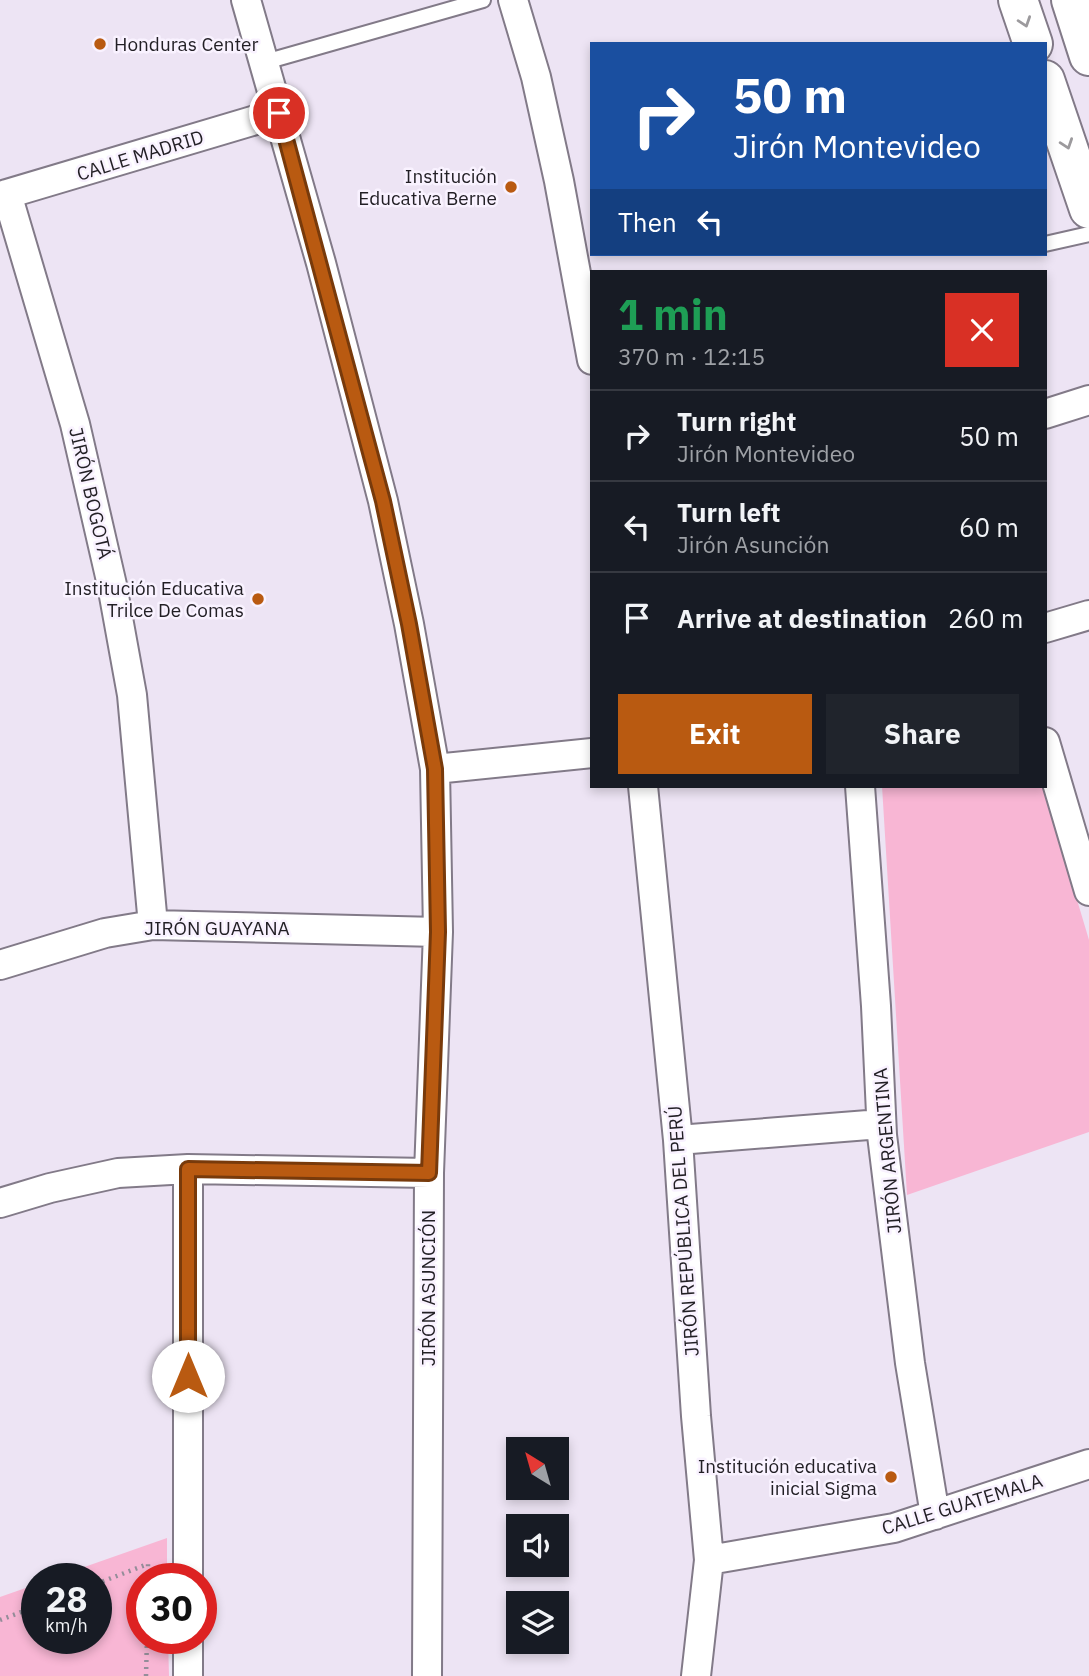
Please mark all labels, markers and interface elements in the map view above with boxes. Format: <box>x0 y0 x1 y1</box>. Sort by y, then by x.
one-way arrow <box>1017 15 1031 27</box>
place label: Honduras Center <box>114 32 259 56</box>
marker: Honduras Center <box>92 36 108 52</box>
text: 50 m <box>733 63 847 126</box>
icon: right <box>618 70 709 161</box>
pin <box>249 83 309 143</box>
icon: arrive <box>260 94 298 132</box>
street label: CALLE MADRID <box>74 124 206 186</box>
text: Jirón Montevideo <box>733 125 981 167</box>
one-way arrow <box>1059 138 1073 150</box>
place label: Institución Educativa Berne <box>358 164 497 210</box>
marker: Institución Educativa Berne <box>503 179 519 195</box>
icon: left <box>691 203 729 241</box>
text: Then <box>618 205 677 239</box>
text: 1 min <box>618 287 728 342</box>
button: close <box>945 293 1019 367</box>
text: 370 m · 12:15 <box>618 341 765 371</box>
text: Turn right <box>677 404 796 438</box>
icon: right <box>618 417 656 455</box>
text: 50 m <box>959 419 1019 453</box>
street label: JIRÓN BOGOTÁ <box>64 425 118 561</box>
text: Jirón Montevideo <box>677 438 855 468</box>
text: Turn left <box>677 495 780 529</box>
icon: left <box>618 508 656 546</box>
text: 60 m <box>959 510 1019 544</box>
text: Jirón Asunción <box>677 529 830 559</box>
place label: Institución Educativa Trilce De Comas <box>64 576 244 622</box>
marker: Institución Educativa Trilce De Comas <box>250 591 266 607</box>
icon: arrive <box>618 599 656 637</box>
text: Arrive at destination <box>677 601 927 635</box>
text: 260 m <box>948 601 1024 635</box>
button: Exit <box>618 694 812 774</box>
button: Share <box>826 694 1019 774</box>
street label: JIRÓN GUAYANA <box>144 916 290 940</box>
street label: JIRÓN ARGENTINA <box>868 1067 906 1235</box>
street label: JIRÓN REPÚBLICA DEL PERÚ <box>662 1105 704 1357</box>
street label: JIRÓN ASUNCIÓN <box>416 1210 440 1366</box>
position arrow <box>151 1339 225 1413</box>
north arrow <box>506 1437 569 1500</box>
map controls <box>506 1437 569 1654</box>
place label: Institución educativa inicial Sigma <box>698 1454 877 1500</box>
street label: CALLE GUATEMALA <box>879 1468 1045 1540</box>
marker: Institución educativa inicial Sigma <box>883 1469 899 1485</box>
button: sound <box>506 1514 569 1577</box>
speed limit sign: 30 <box>126 1563 217 1654</box>
text: 28 <box>45 1576 88 1622</box>
button: layers <box>506 1591 569 1654</box>
text: km/h <box>45 1614 88 1637</box>

